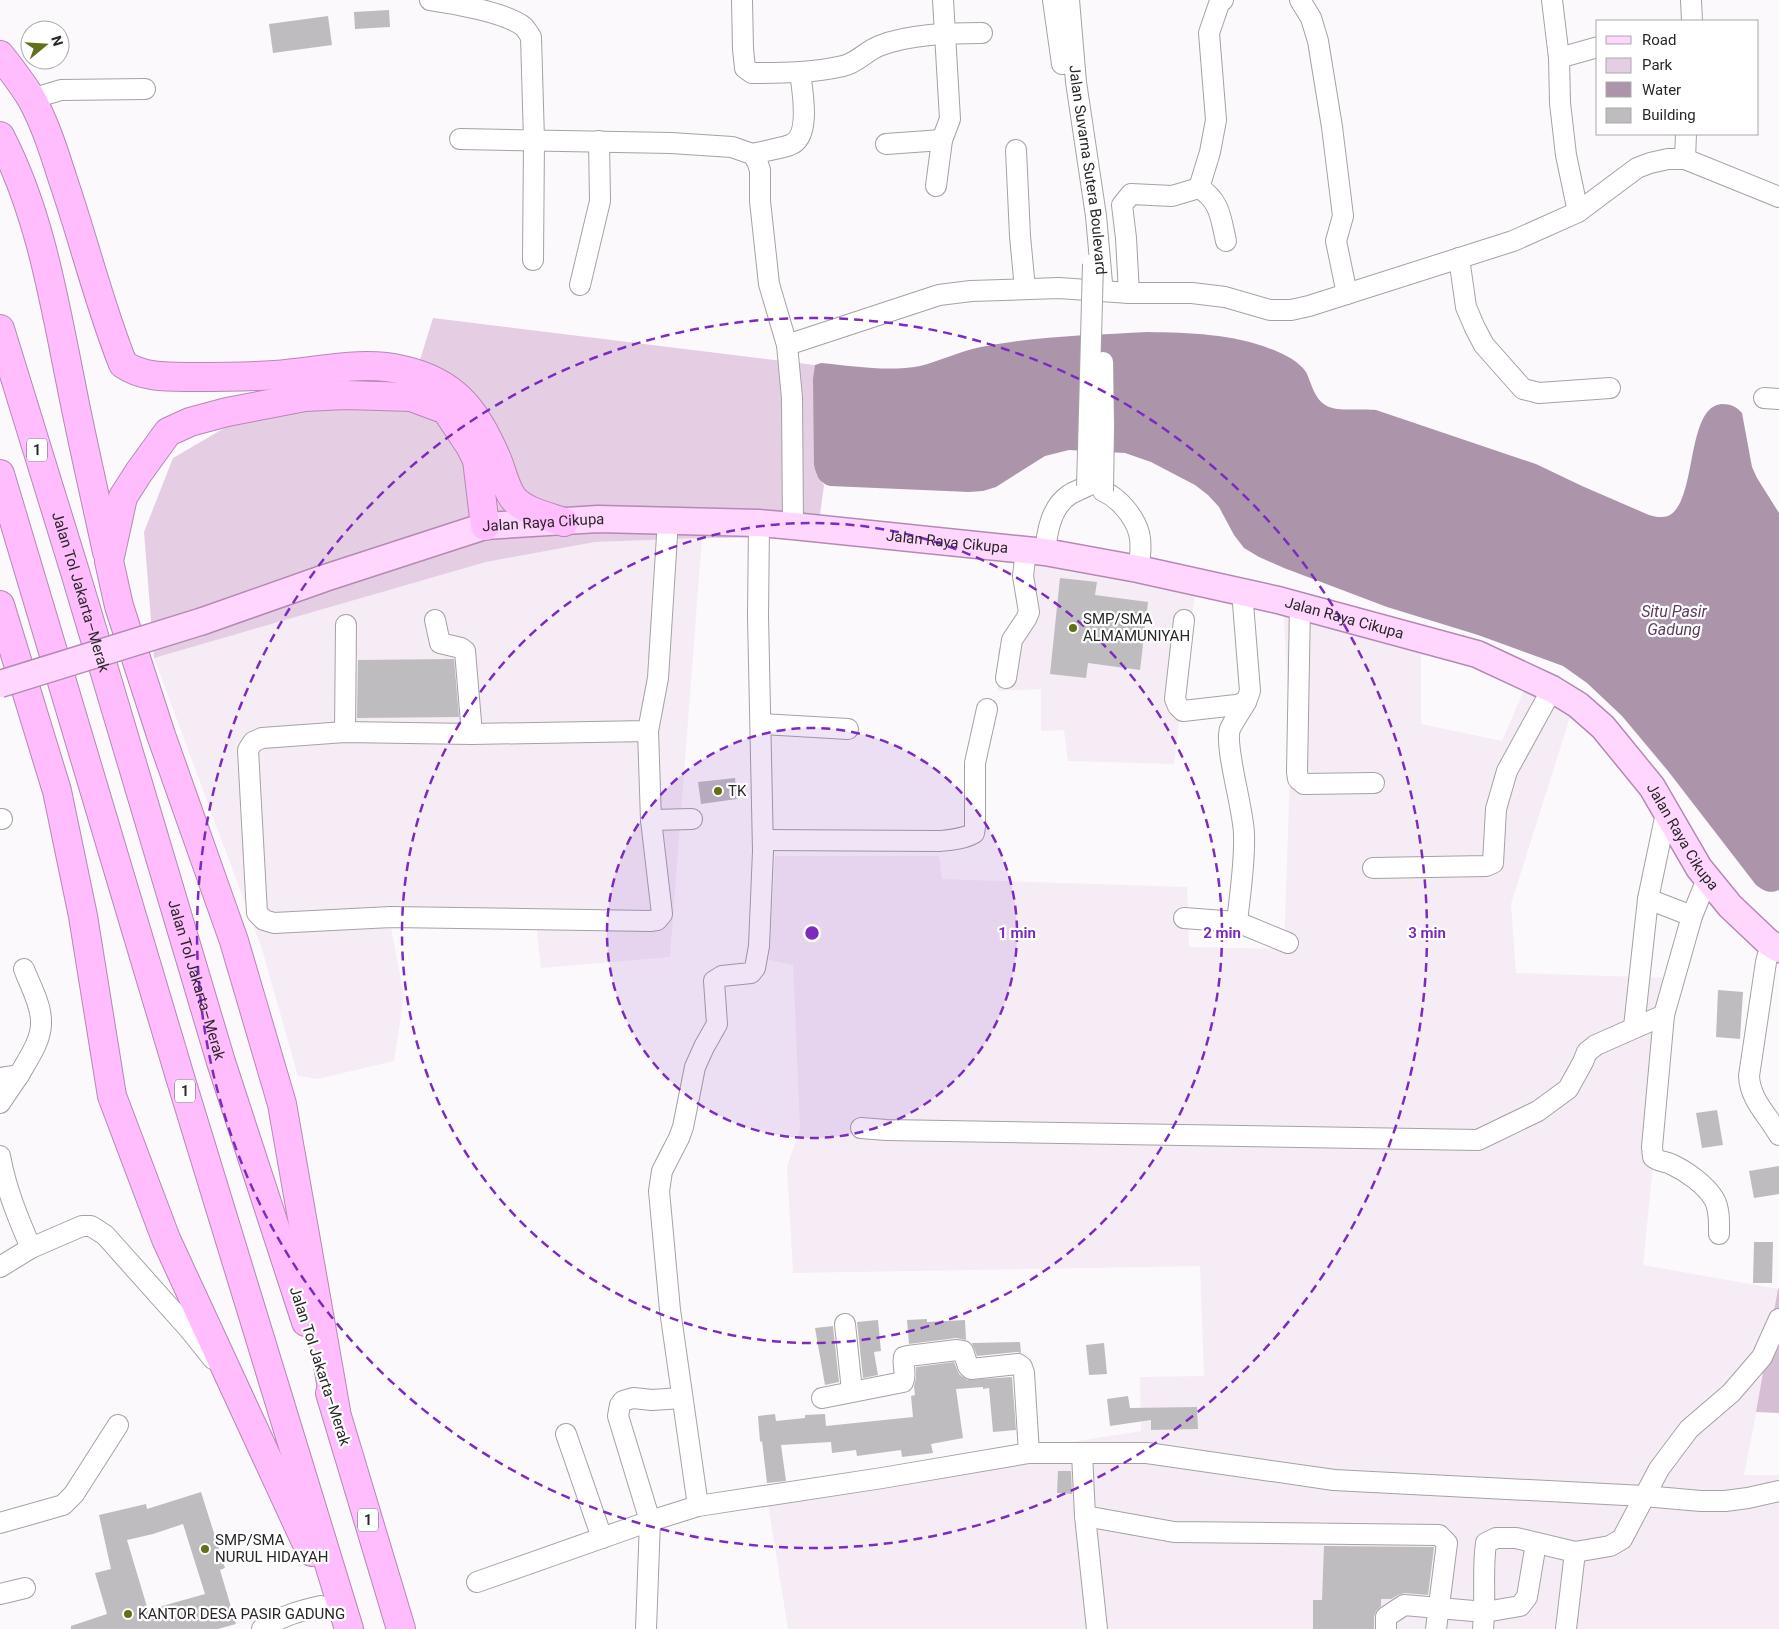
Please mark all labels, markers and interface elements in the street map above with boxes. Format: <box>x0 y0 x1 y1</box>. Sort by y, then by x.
north arrow <box>20 20 70 70</box>
legend <box>1596 20 1759 135</box>
text: Road <box>1642 31 1676 49</box>
text: N <box>48 34 67 48</box>
text: Park <box>1642 56 1673 74</box>
street label: Jalan Suvarna Sutera Boulevard <box>1066 64 1110 275</box>
text: Water <box>1642 81 1681 99</box>
text: Building <box>1642 106 1696 124</box>
road number: 1 <box>27 438 47 462</box>
street label: Jalan Tol Jakarta–Merak <box>48 510 113 675</box>
street label: Jalan Raya Cikupa <box>482 510 605 535</box>
street label: Jalan Raya Cikupa <box>885 527 1009 557</box>
street label: Jalan Raya Cikupa <box>1283 593 1406 643</box>
water label: Situ Pasir Gadung <box>1641 602 1708 639</box>
place label: SMP/SMA ALMAMUNIYAH <box>1083 610 1190 645</box>
marker: SMP/SMA ALMAMUNIYAH <box>1067 622 1079 634</box>
street label: Jalan Raya Cikupa <box>1643 780 1722 894</box>
place label: TK <box>728 782 747 800</box>
marker: TK <box>712 785 724 797</box>
street label: Jalan Tol Jakarta–Merak <box>164 898 229 1063</box>
centre of rings <box>803 924 821 942</box>
text: 1 min <box>998 924 1036 942</box>
text: 2 min <box>1203 924 1241 942</box>
text: 3 min <box>1408 924 1446 942</box>
road number: 1 <box>175 1080 195 1102</box>
street label: Jalan Tol Jakarta–Merak <box>286 1284 354 1448</box>
road number: 1 <box>358 1508 378 1532</box>
place label: SMP/SMA NURUL HIDAYAH <box>215 1531 329 1566</box>
marker: SMP/SMA NURUL HIDAYAH <box>199 1543 211 1555</box>
place label: KANTOR DESA PASIR GADUNG <box>138 1605 345 1623</box>
marker: KANTOR DESA PASIR GADUNG <box>122 1608 134 1620</box>

